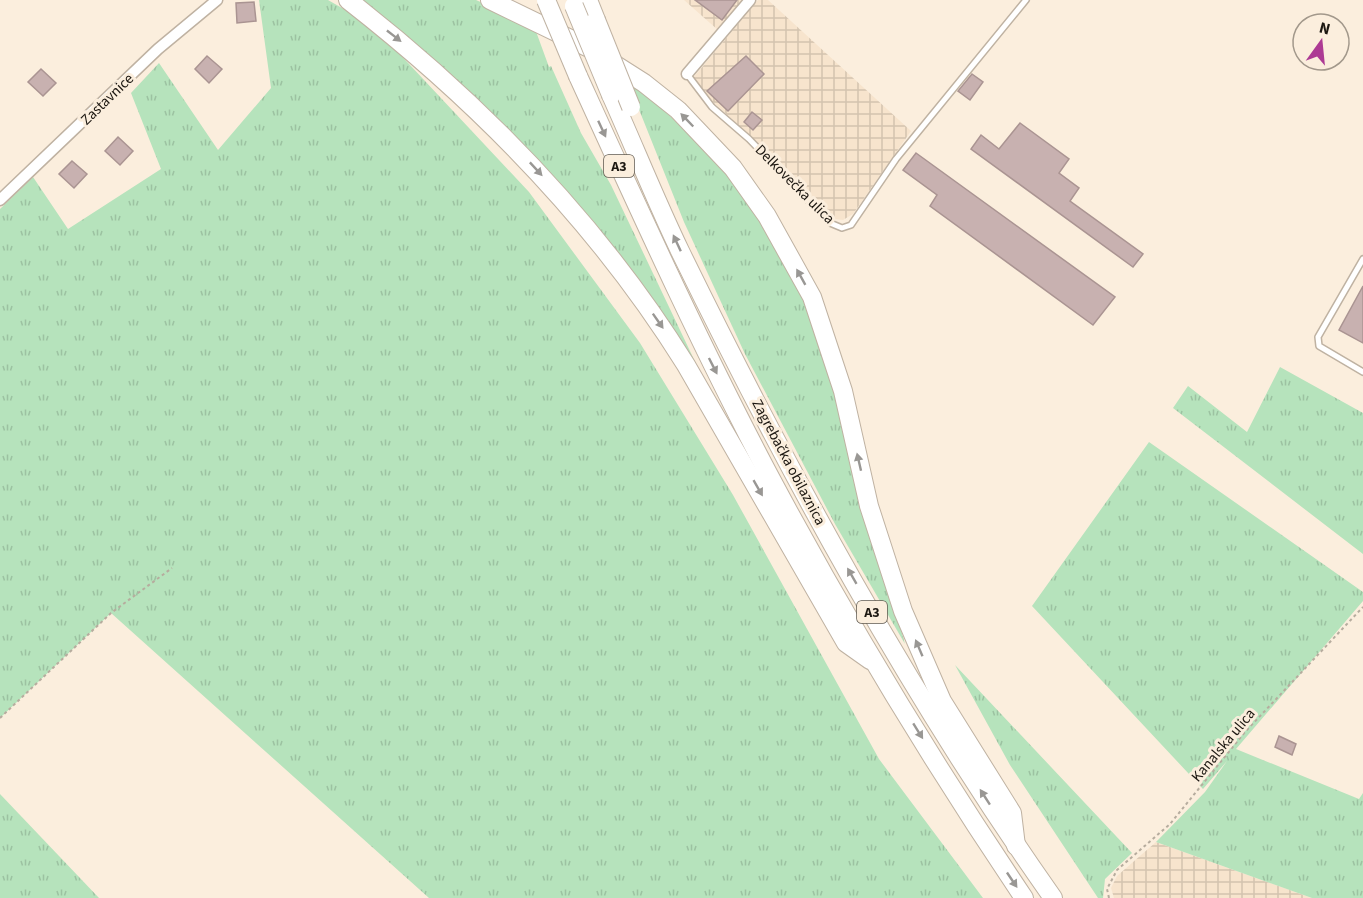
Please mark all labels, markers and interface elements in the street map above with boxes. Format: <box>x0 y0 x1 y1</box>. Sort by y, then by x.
north arrow <box>1291 12 1351 72</box>
text: N <box>1317 16 1333 40</box>
one-way arrow <box>386 30 402 43</box>
street label: Zastavnice <box>76 69 139 130</box>
one-way arrow <box>681 113 695 127</box>
one-way arrow <box>597 121 607 139</box>
street label: Delkovečka ulica <box>750 140 839 229</box>
road number: A3 <box>604 155 634 177</box>
one-way arrow <box>529 162 543 177</box>
one-way arrow <box>673 235 682 252</box>
one-way arrow <box>796 268 806 285</box>
one-way arrow <box>652 313 664 329</box>
one-way arrow <box>708 358 718 375</box>
street label: Zagrebačka obilaznica <box>746 396 831 529</box>
one-way arrow <box>854 453 864 472</box>
one-way arrow <box>753 480 763 497</box>
one-way arrow <box>846 568 857 584</box>
road number: A3 <box>857 601 887 623</box>
one-way arrow <box>914 638 924 656</box>
street label: Kanalska ulica <box>1186 704 1260 787</box>
one-way arrow <box>912 723 923 739</box>
one-way arrow <box>979 789 990 806</box>
one-way arrow <box>1006 872 1017 888</box>

